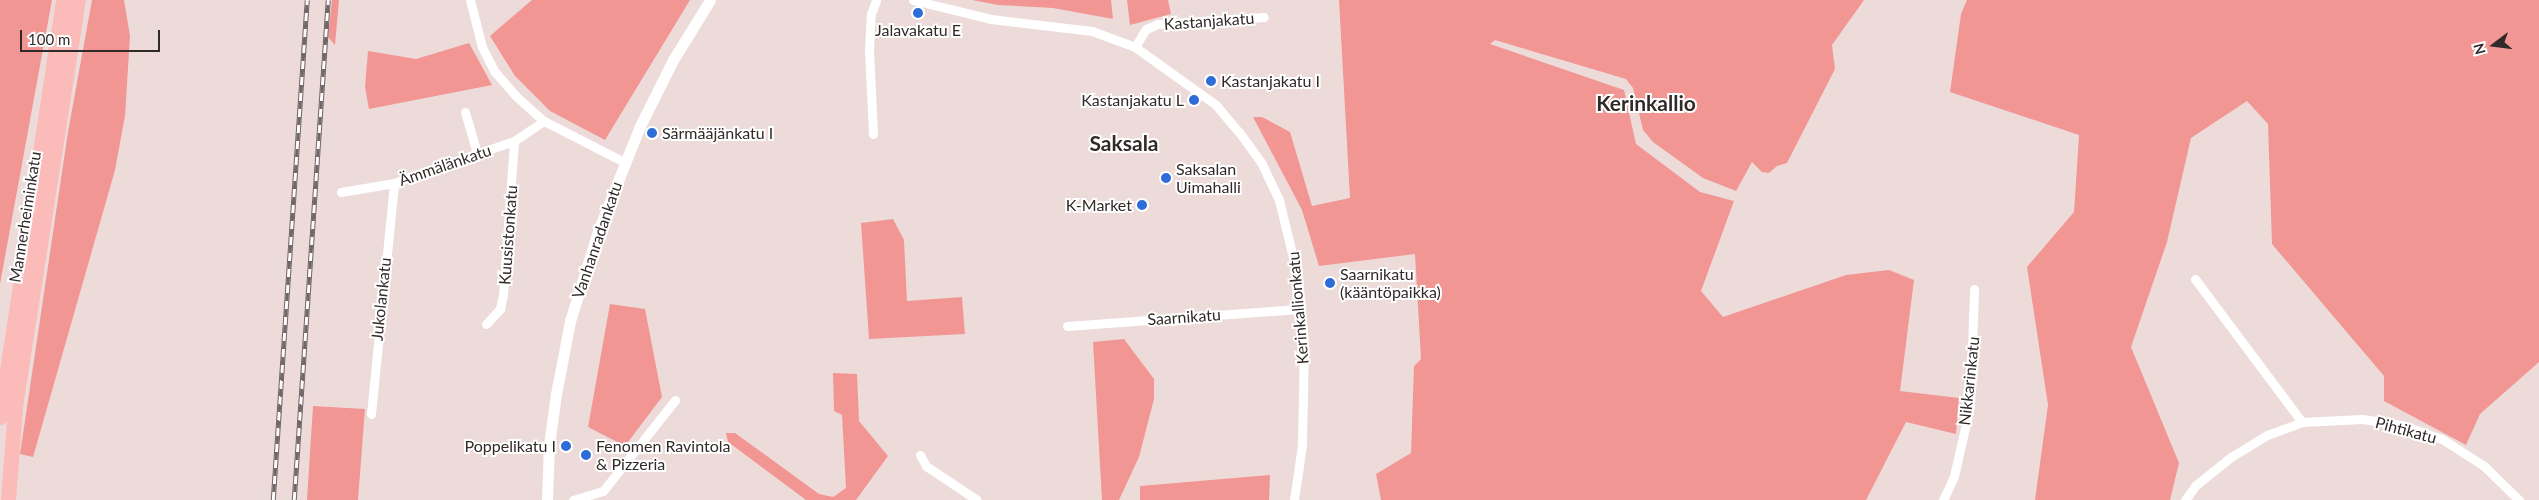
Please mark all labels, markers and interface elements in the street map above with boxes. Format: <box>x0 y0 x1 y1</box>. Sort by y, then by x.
marker: Jalavakatu E <box>912 7 924 19</box>
street label: Kastanjakatu <box>1163 8 1255 34</box>
scale bar <box>22 20 162 52</box>
place label: Jalavakatu E <box>875 20 961 40</box>
north arrow <box>2469 20 2519 70</box>
text: 100 m <box>28 30 70 48</box>
text: N <box>2469 42 2489 56</box>
place label: Kastanjakatu I <box>1221 71 1320 91</box>
marker: Kastanjakatu I <box>1205 75 1217 87</box>
place label: Kastanjakatu L <box>1081 90 1184 110</box>
district label: Kerinkallio <box>1596 90 1696 116</box>
marker: Kastanjakatu L <box>1188 94 1200 106</box>
place label: Särmääjänkatu I <box>662 123 773 143</box>
marker: Särmääjänkatu I <box>646 127 658 139</box>
district label: Saksala <box>1089 130 1159 156</box>
street label: Ämmälänkatu <box>396 140 494 190</box>
street label: Mannerheiminkatu <box>5 150 45 284</box>
place label: Saksalan Uimahalli <box>1176 159 1241 197</box>
marker: Saksalan Uimahalli <box>1160 172 1172 184</box>
street label: Vanhanradankatu <box>568 179 626 301</box>
street label: Kuusistonkatu <box>495 184 521 286</box>
place label: K-Market <box>1066 195 1132 215</box>
marker: K-Market <box>1136 199 1148 211</box>
street label: Kerinkallionkatu <box>1284 251 1312 365</box>
street label: Jukolankatu <box>367 256 395 342</box>
place label: Saarnikatu (kääntöpaikka) <box>1340 264 1441 302</box>
marker: Saarnikatu (kääntöpaikka) <box>1324 277 1336 289</box>
street label: Saarnikatu <box>1147 305 1221 329</box>
street label: Nikkarinkatu <box>1955 336 1983 426</box>
street label: Pihtikatu <box>2373 413 2439 447</box>
place label: Poppelikatu I <box>465 436 556 456</box>
place label: Fenomen Ravintola & Pizzeria <box>596 436 731 474</box>
marker: Poppelikatu I <box>560 440 572 452</box>
marker: Fenomen Ravintola & Pizzeria <box>580 449 592 461</box>

